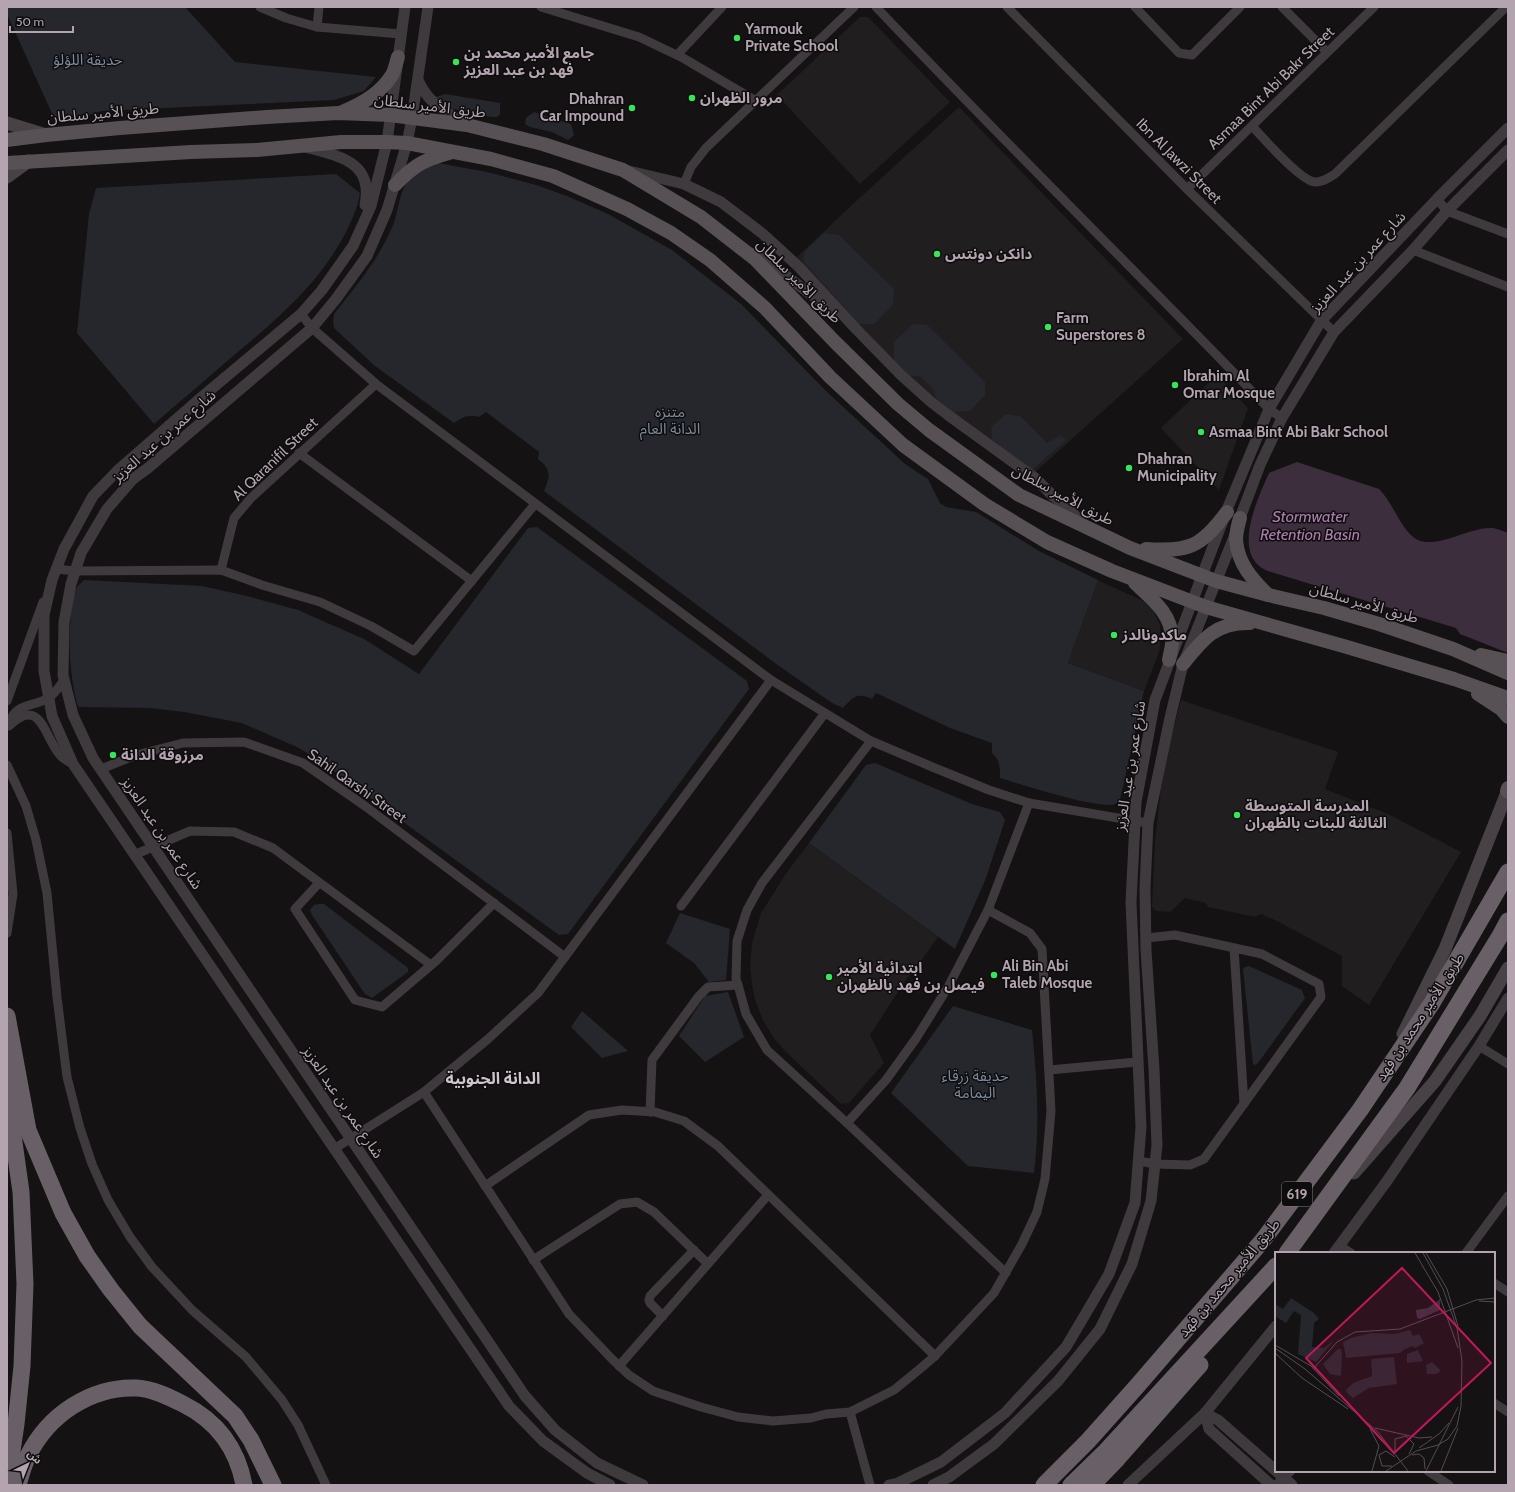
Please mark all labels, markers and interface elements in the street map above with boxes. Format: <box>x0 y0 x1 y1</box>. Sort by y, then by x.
scale bar <box>10 8 73 34</box>
text: 50 m <box>16 14 44 29</box>
place label: Yarmouk Private School <box>744 20 838 55</box>
street label: Asmaa Bint Abi Bakr Street <box>1204 23 1338 153</box>
marker: Yarmouk Private School <box>732 33 742 43</box>
place label: جامع الأمير محمد بن فهد بن عبد العزيز <box>463 44 595 79</box>
park label: حديقة اللؤلؤ <box>53 51 123 69</box>
marker: جامع الأمير محمد بن فهد بن عبد العزيز <box>451 57 461 67</box>
place label: مرور الظهران <box>700 89 783 107</box>
street label: طريق الأمير سلطان <box>373 90 487 123</box>
place label: Dhahran Car Impound <box>540 90 624 125</box>
marker: مرور الظهران <box>687 93 697 103</box>
street label: طريق الأمير سلطان <box>46 99 160 128</box>
marker: Dhahran Car Impound <box>627 103 637 113</box>
street label: Ibn Al Jawzi Street <box>1132 114 1226 208</box>
street label: شارع عمر بن عبد العزيز <box>1306 208 1412 319</box>
street label: طريق الأمير سلطان <box>752 235 845 328</box>
place label: دانكن دونتس <box>945 245 1033 263</box>
marker: دانكن دونتس <box>932 249 942 259</box>
place label: Farm Superstores 8 <box>1056 309 1146 344</box>
marker: Farm Superstores 8 <box>1043 322 1053 332</box>
place label: Ibrahim Al Omar Mosque <box>1183 367 1275 402</box>
marker: Ibrahim Al Omar Mosque <box>1170 380 1180 390</box>
street label: شارع عمر بن عبد العزيز <box>108 386 222 489</box>
park label: متنزه الدانة العام <box>640 403 700 440</box>
street label: Al Qaranifil Street <box>229 414 321 504</box>
place label: Asmaa Bint Abi Bakr School <box>1209 423 1388 441</box>
marker: Asmaa Bint Abi Bakr School <box>1196 427 1206 437</box>
place label: Dhahran Municipality <box>1137 450 1218 485</box>
street label: طريق الأمير سلطان <box>1009 461 1117 530</box>
marker: Dhahran Municipality <box>1124 463 1134 473</box>
water label: Stormwater Retention Basin <box>1260 507 1360 544</box>
street label: طريق الأمير سلطان <box>1307 579 1420 628</box>
place label: ماكدونالدز <box>1121 626 1187 644</box>
marker: ماكدونالدز <box>1109 630 1119 640</box>
street label: شارع عمر بن عبد العزيز <box>1111 699 1152 834</box>
street label: Sahil Qarshi Street <box>304 745 410 827</box>
place label: مرزوقة الدانة <box>121 746 204 764</box>
marker: مرزوقة الدانة <box>108 750 118 760</box>
street label: شارع عمر بن عبد العزيز <box>115 773 206 895</box>
place label: المدرسة المتوسطة الثالثة للبنات بالظهران <box>1245 797 1387 832</box>
marker: المدرسة المتوسطة الثالثة للبنات بالظهران <box>1232 810 1242 820</box>
street label: طريق الأمير محمد بن فهد <box>1372 950 1469 1085</box>
place label: Ali Bin Abi Taleb Mosque <box>1002 957 1093 992</box>
place label: ابتدائية الأمير فيصل بن فهد بالظهران <box>836 959 985 994</box>
marker: Ali Bin Abi Taleb Mosque <box>989 970 999 980</box>
marker: ابتدائية الأمير فيصل بن فهد بالظهران <box>824 972 834 982</box>
street label: شارع عمر بن عبد العزيز <box>296 1042 387 1164</box>
park label: حديقة زرقاء اليمامة <box>941 1067 1009 1102</box>
district label: الدانة الجنوبية <box>446 1069 540 1088</box>
road number: 619 <box>1282 1182 1312 1206</box>
street label: طريق الأمير محمد بن فهد <box>1174 1215 1284 1341</box>
inset map <box>1275 1252 1495 1472</box>
north arrow <box>8 1444 48 1484</box>
text: ش <box>25 1446 45 1467</box>

